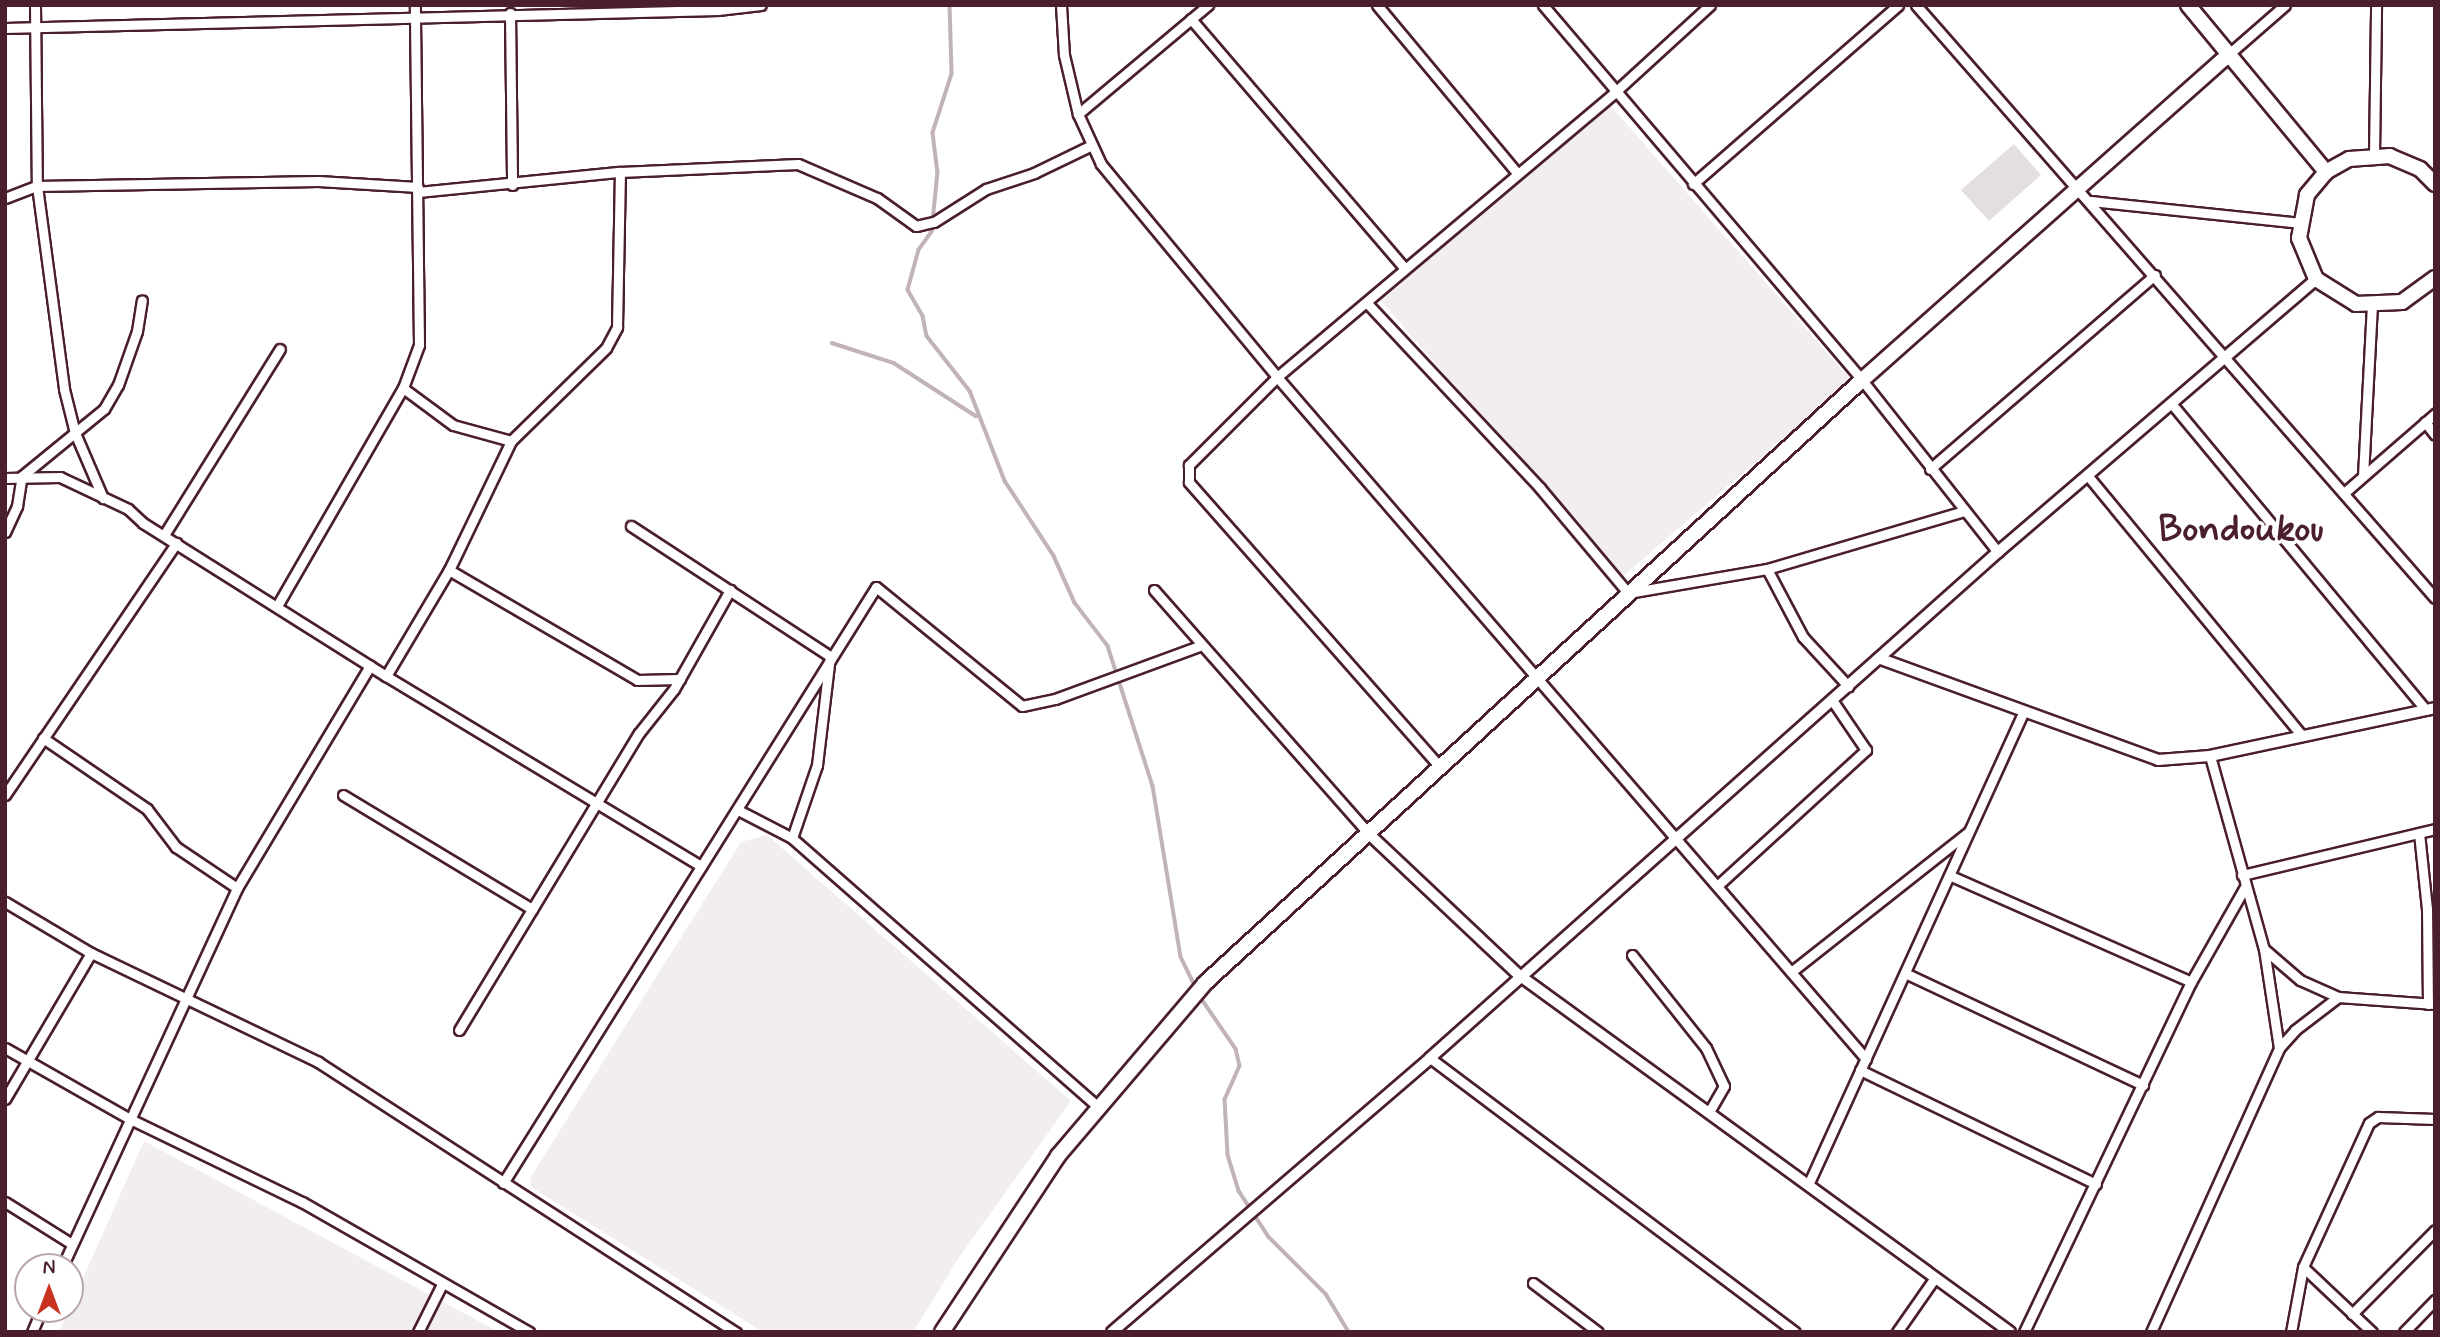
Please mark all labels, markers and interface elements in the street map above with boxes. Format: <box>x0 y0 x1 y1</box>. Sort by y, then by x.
district label: Bondoukou <box>2158 507 2324 553</box>
north arrow <box>14 1253 84 1323</box>
text: N <box>43 1256 55 1281</box>

